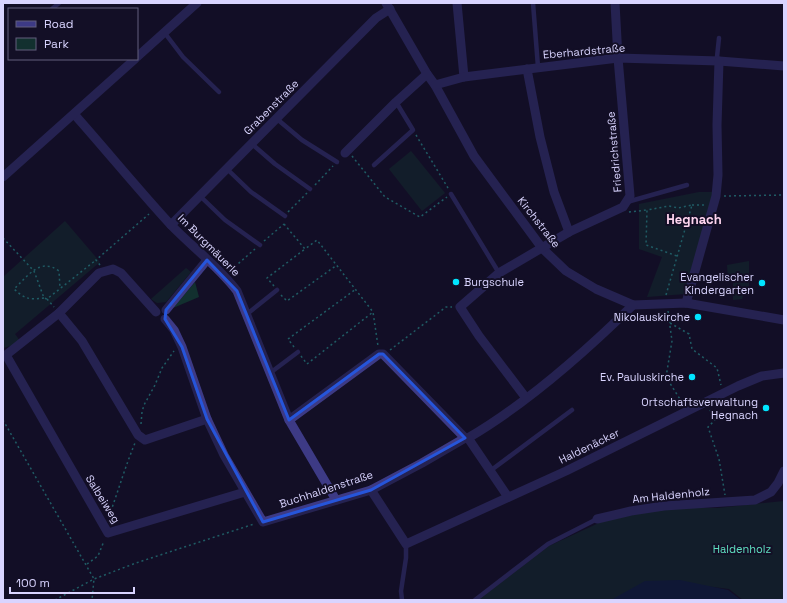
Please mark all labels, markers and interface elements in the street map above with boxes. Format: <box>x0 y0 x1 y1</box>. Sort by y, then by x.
legend <box>8 8 138 60</box>
text: Road <box>44 16 73 32</box>
text: Park <box>44 36 69 52</box>
street label: Eberhardstraße <box>542 40 626 62</box>
street label: Grabenstraße <box>240 76 302 138</box>
street label: Friedrichstraße <box>603 111 625 193</box>
street label: Kirchstraße <box>515 194 563 250</box>
street label: Im Burgmäuerle <box>175 211 243 279</box>
district label: Hegnach <box>666 211 722 228</box>
place label: Evangelischer Kindergarten <box>680 270 754 297</box>
place label: Burgschule <box>464 275 524 289</box>
marker: Burgschule <box>451 277 461 287</box>
marker: Evangelischer Kindergarten <box>757 278 767 288</box>
place label: Nikolauskirche <box>614 310 690 324</box>
marker: Nikolauskirche <box>693 312 703 322</box>
place label: Ev. Pauluskirche <box>600 370 684 384</box>
marker: Ev. Pauluskirche <box>687 372 697 382</box>
place label: Ortschaftsverwaltung Hegnach <box>641 395 758 422</box>
marker: Ortschaftsverwaltung Hegnach <box>761 403 771 413</box>
street label: Haldenäcker <box>556 425 622 467</box>
street label: Buchhaldenstraße <box>277 467 375 511</box>
street label: Salbeiweg <box>83 472 123 526</box>
street label: Am Haldenholz <box>632 484 711 506</box>
park label: Haldenholz <box>713 542 772 556</box>
scale bar <box>10 569 134 595</box>
text: 100 m <box>16 575 50 591</box>

